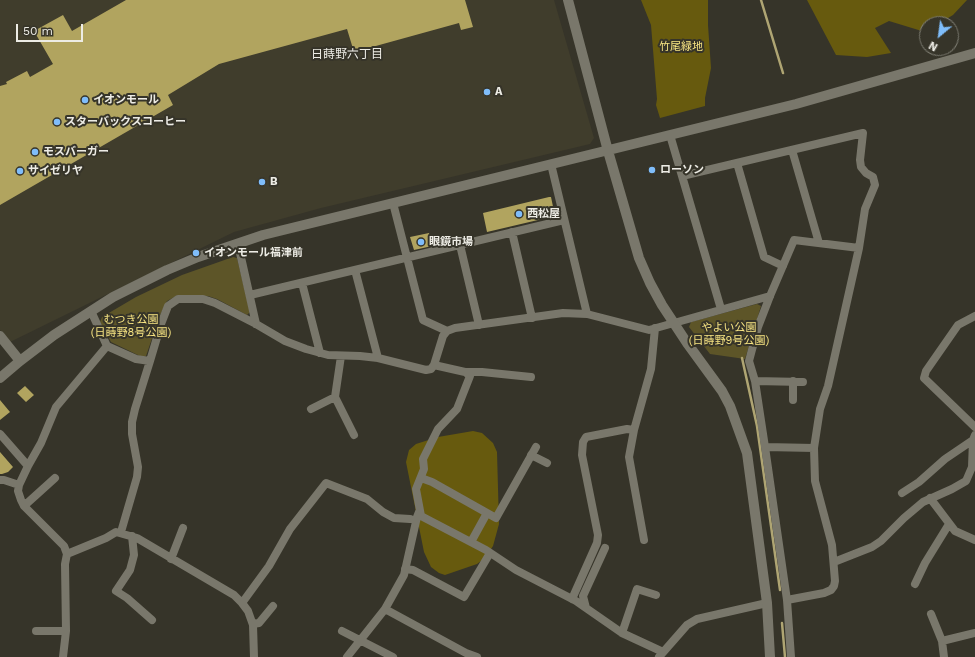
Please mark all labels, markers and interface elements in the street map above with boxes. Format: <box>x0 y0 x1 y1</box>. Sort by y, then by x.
scale bar <box>18 16 85 42</box>
north arrow <box>919 16 959 56</box>
text: 50 m <box>23 24 53 38</box>
text: N <box>927 38 940 54</box>
park label: 竹尾緑地 <box>659 40 703 54</box>
district label: 日蒔野六丁目 <box>311 47 383 61</box>
place label: A <box>495 85 502 99</box>
marker: A <box>482 87 492 97</box>
place label: イオンモール <box>93 93 159 107</box>
marker: イオンモール <box>80 95 90 105</box>
place label: スターバックスコーヒー <box>65 115 186 129</box>
marker: スターバックスコーヒー <box>52 117 62 127</box>
place label: モスバーガー <box>43 145 109 159</box>
marker: モスバーガー <box>30 147 40 157</box>
place label: ローソン <box>660 163 704 177</box>
place label: サイゼリヤ <box>28 164 83 178</box>
marker: ローソン <box>647 165 657 175</box>
marker: サイゼリヤ <box>15 166 25 176</box>
place label: B <box>270 175 278 189</box>
marker: B <box>257 177 267 187</box>
place label: 西松屋 <box>527 207 560 221</box>
marker: 西松屋 <box>514 209 524 219</box>
place label: 眼鏡市場 <box>429 235 473 249</box>
marker: 眼鏡市場 <box>416 237 426 247</box>
place label: イオンモール福津前 <box>204 246 303 260</box>
marker: イオンモール福津前 <box>191 248 201 258</box>
park label: むつき公園 (日蒔野8号公園) <box>91 313 171 339</box>
park label: やよい公園 (日蒔野9号公園) <box>689 321 769 347</box>

